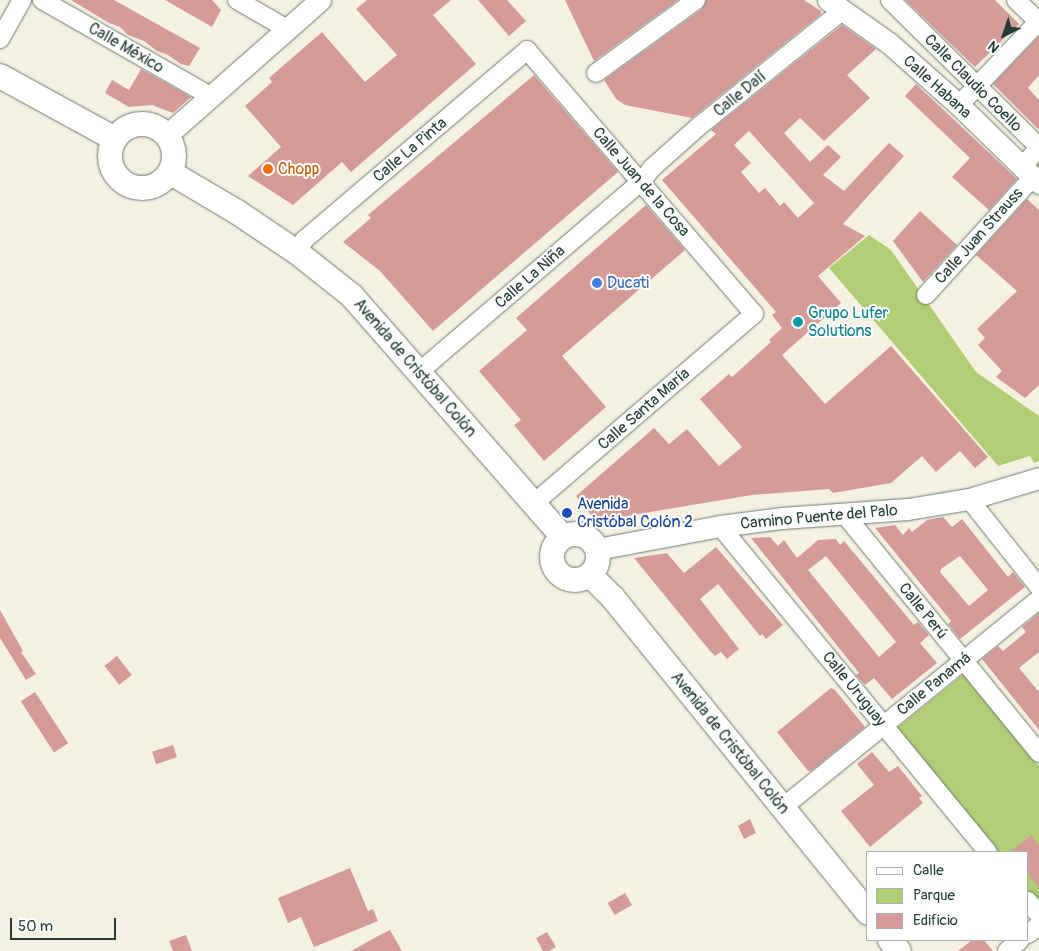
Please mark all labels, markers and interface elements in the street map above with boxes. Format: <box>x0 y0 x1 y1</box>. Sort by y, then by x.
north arrow <box>979 10 1029 60</box>
street label: Calle México <box>85 19 167 77</box>
street label: Calle Claudio Coello <box>920 30 1026 136</box>
text: N <box>985 37 1003 56</box>
street label: Calle Habana <box>899 51 975 123</box>
street label: Calle Dalí <box>710 67 770 121</box>
street label: Calle La Pinta <box>369 114 451 186</box>
street label: Calle Juan de la Cosa <box>588 123 694 241</box>
place label: Chopp <box>278 159 319 179</box>
marker: Chopp <box>262 163 274 175</box>
street label: Calle Juan Strauss <box>931 184 1027 288</box>
street label: Calle La Niña <box>491 241 569 313</box>
place label: Ducati <box>607 273 649 293</box>
marker: Ducati <box>591 277 603 289</box>
street label: Avenida de Cristóbal Colón <box>349 295 481 441</box>
place label: Grupo Lufer Solutions <box>808 303 888 341</box>
marker: Grupo Lufer Solutions <box>792 316 804 328</box>
street label: Calle Santa María <box>594 364 694 454</box>
place label: Avenida Cristóbal Colón 2 <box>577 494 693 532</box>
street label: Camino Puente del Palo <box>739 501 899 533</box>
marker: Avenida Cristóbal Colón 2 <box>561 507 573 519</box>
street label: Calle Perú <box>894 579 952 643</box>
street label: Calle Uruguay <box>818 648 890 730</box>
street label: Calle Panamá <box>893 648 975 720</box>
street label: Avenida de Cristóbal Colón <box>667 668 793 818</box>
legend <box>866 851 1029 941</box>
text: Calle <box>913 861 944 880</box>
text: Parque <box>913 886 955 905</box>
scale bar <box>12 908 119 940</box>
text: Edificio <box>913 911 958 930</box>
text: 50 m <box>18 917 53 936</box>

